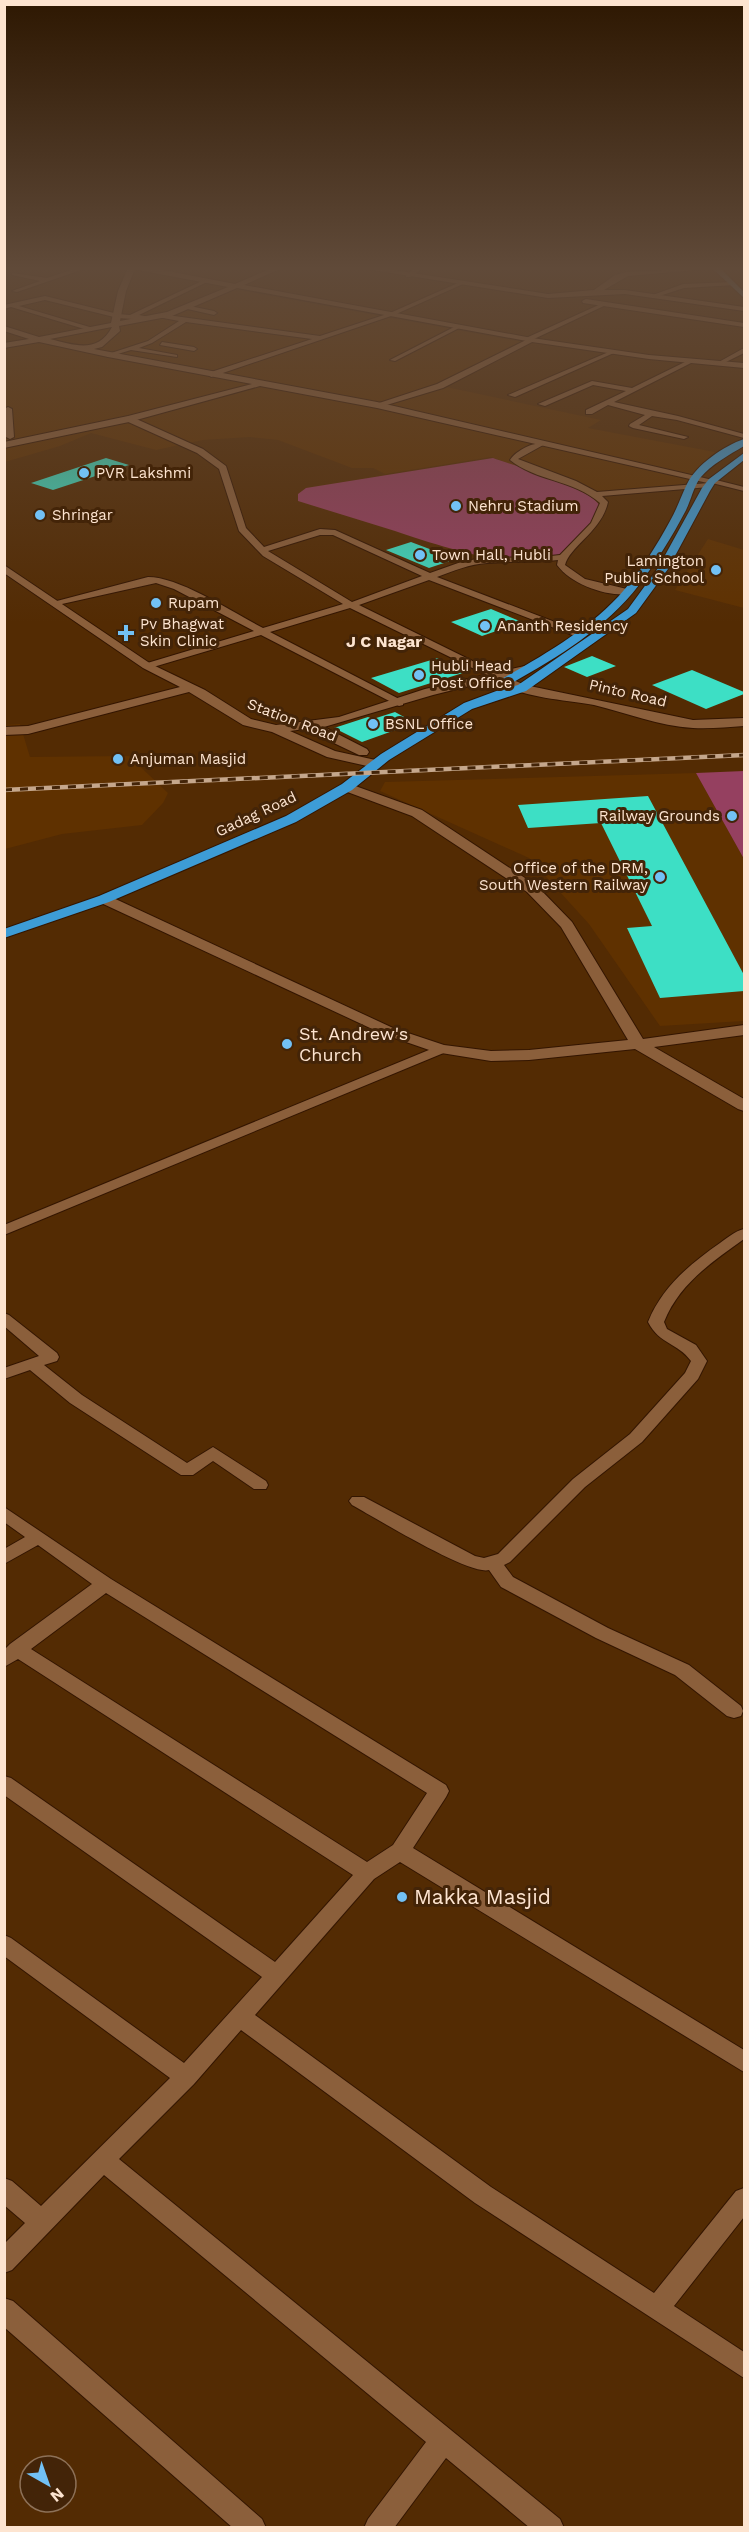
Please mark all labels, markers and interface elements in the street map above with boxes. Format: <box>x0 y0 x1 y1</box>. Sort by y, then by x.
place label: PVR Lakshmi <box>96 464 191 482</box>
marker: PVR Lakshmi <box>77 466 91 480</box>
place label: Nehru Stadium <box>468 497 579 515</box>
marker: Nehru Stadium <box>449 499 463 513</box>
place label: Shringar <box>52 506 113 524</box>
marker: Shringar <box>33 508 47 522</box>
place label: Town Hall, Hubli <box>432 546 551 564</box>
marker: Town Hall, Hubli <box>413 548 427 562</box>
place label: Lamington Public School <box>604 552 704 587</box>
marker: Lamington Public School <box>709 563 723 577</box>
place label: Rupam <box>168 594 219 612</box>
marker: Rupam <box>149 596 163 610</box>
place label: Pv Bhagwat Skin Clinic <box>140 615 225 650</box>
place label: Ananth Residency <box>497 617 628 635</box>
marker: Ananth Residency <box>478 619 492 633</box>
marker: Pv Bhagwat Skin Clinic <box>117 624 135 642</box>
district label: J C Nagar <box>346 632 422 651</box>
place label: Hubli Head Post Office <box>431 657 512 692</box>
marker: Hubli Head Post Office <box>412 668 426 682</box>
street label: Pinto Road <box>587 675 669 711</box>
street label: Station Road <box>245 695 339 745</box>
place label: BSNL Office <box>385 715 473 733</box>
marker: BSNL Office <box>366 717 380 731</box>
place label: Anjuman Masjid <box>130 750 246 768</box>
marker: Anjuman Masjid <box>111 752 125 766</box>
street label: Gadag Road <box>213 787 299 841</box>
place label: Railway Grounds <box>599 807 720 825</box>
marker: Railway Grounds <box>725 809 739 823</box>
place label: Office of the DRM, South Western Railway <box>479 859 648 894</box>
marker: Office of the DRM, South Western Railway <box>653 870 667 884</box>
place label: St. Andrew's Church <box>299 1023 408 1065</box>
marker: St. Andrew's Church <box>280 1037 294 1051</box>
place label: Makka Masjid <box>414 1884 551 1909</box>
marker: Makka Masjid <box>395 1890 409 1904</box>
north arrow <box>18 2454 78 2514</box>
text: N <box>47 2484 68 2506</box>

